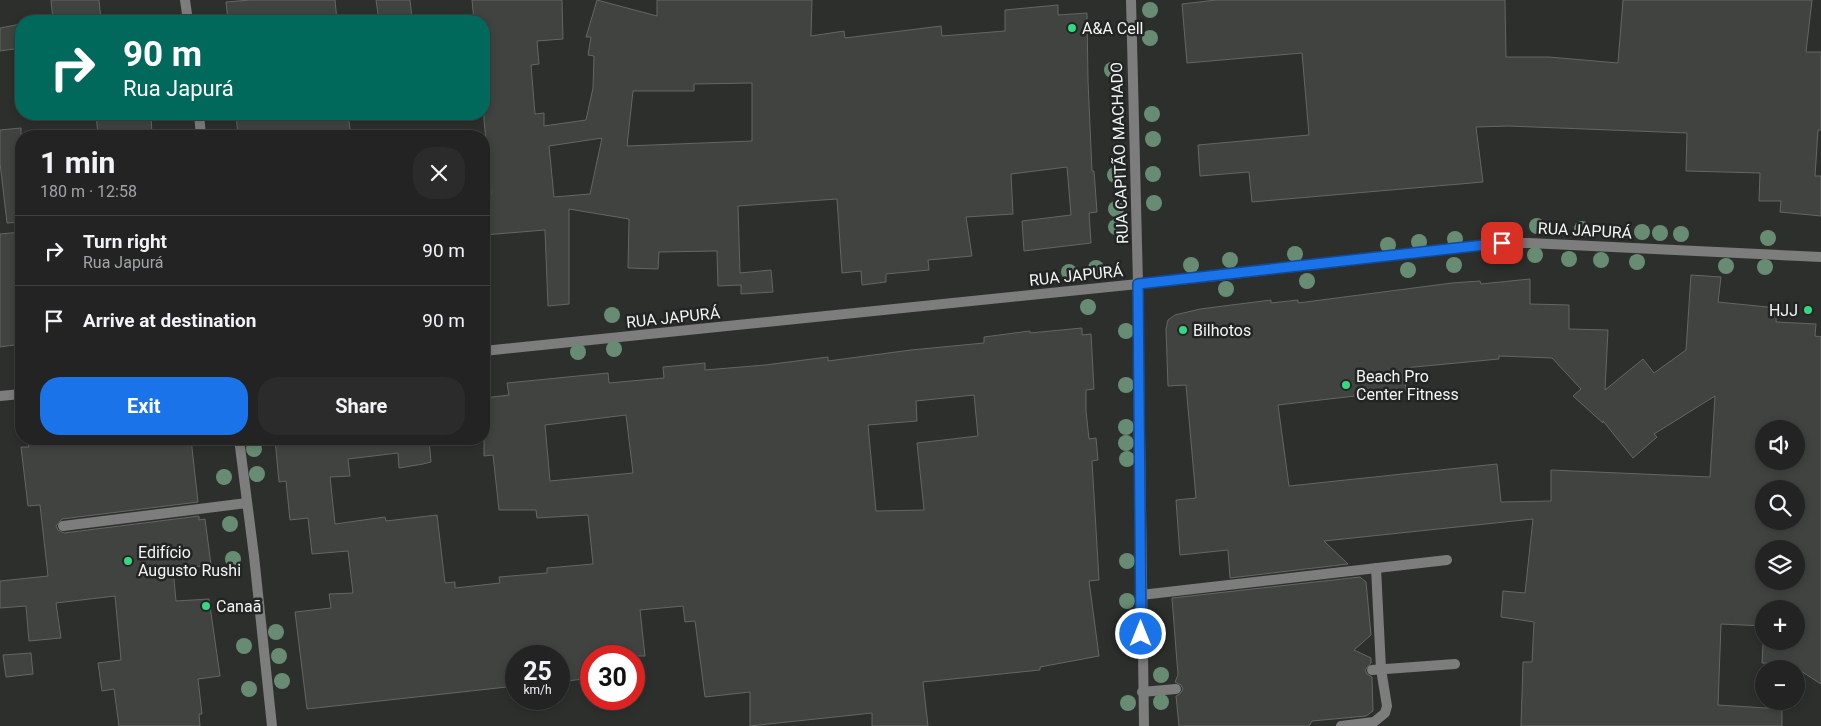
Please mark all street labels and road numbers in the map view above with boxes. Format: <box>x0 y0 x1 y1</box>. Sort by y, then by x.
street label: RUA CAPITÃO MACHADO <box>1106 62 1132 244</box>
street label: RUA JAPURÁ <box>1537 219 1633 242</box>
street label: RUA JAPURÁ <box>1028 261 1125 290</box>
street label: RUA JAPURÁ <box>625 303 722 332</box>

